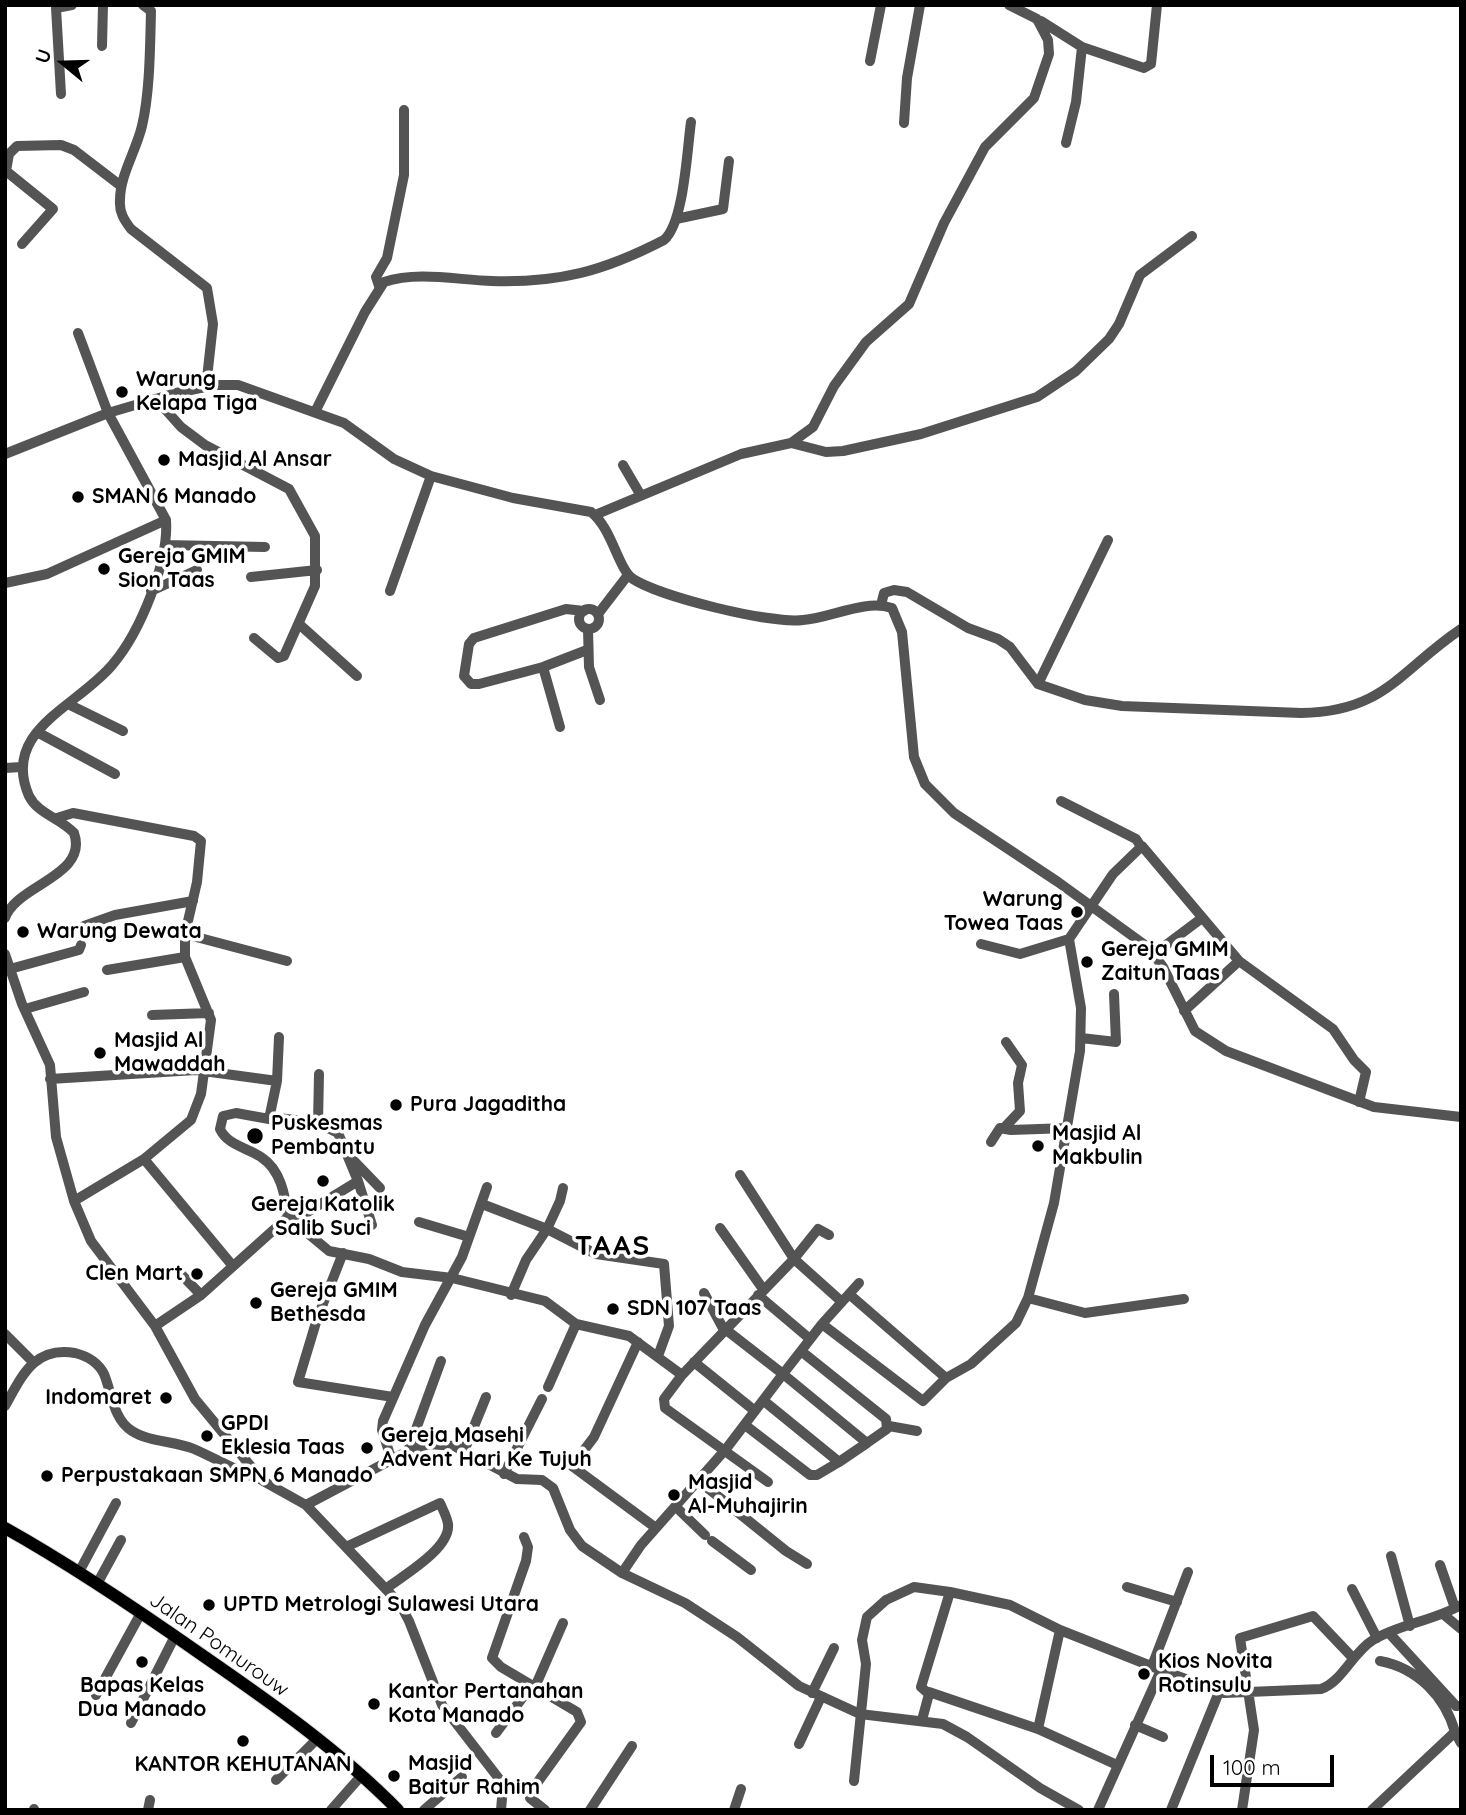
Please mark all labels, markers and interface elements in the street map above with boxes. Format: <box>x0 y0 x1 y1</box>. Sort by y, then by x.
north arrow <box>28 28 98 98</box>
text: U <box>30 46 57 66</box>
place label: Warung Kelapa Tiga <box>136 367 257 417</box>
marker: Warung Kelapa Tiga <box>114 384 130 400</box>
place label: Masjid Al Ansar <box>178 447 332 473</box>
marker: Masjid Al Ansar <box>156 452 172 468</box>
place label: SMAN 6 Manado <box>92 484 256 510</box>
marker: SMAN 6 Manado <box>70 489 86 505</box>
place label: Gereja GMIM Sion Taas <box>118 544 246 594</box>
marker: Gereja GMIM Sion Taas <box>96 561 112 577</box>
place label: Warung Towea Taas <box>944 887 1063 937</box>
marker: Warung Towea Taas <box>1069 904 1085 920</box>
place label: Warung Dewata <box>37 919 202 945</box>
marker: Warung Dewata <box>15 924 31 940</box>
place label: Gereja GMIM Zaitun Taas <box>1101 937 1229 987</box>
marker: Gereja GMIM Zaitun Taas <box>1079 954 1095 970</box>
place label: Masjid Al Mawaddah <box>114 1028 226 1078</box>
marker: Masjid Al Mawaddah <box>92 1045 108 1061</box>
place label: Pura Jagaditha <box>410 1092 566 1118</box>
marker: Pura Jagaditha <box>388 1097 404 1113</box>
place label: Puskesmas Pembantu <box>271 1111 383 1161</box>
place label: Masjid Al Makbulin <box>1052 1121 1143 1171</box>
marker: Puskesmas Pembantu <box>245 1126 265 1146</box>
marker: Masjid Al Makbulin <box>1030 1138 1046 1154</box>
marker: Gereja Katolik Salib Suci <box>315 1173 331 1189</box>
place label: Gereja Katolik Salib Suci <box>251 1192 395 1242</box>
district label: TAAS <box>575 1230 651 1264</box>
place label: Clen Mart <box>85 1261 183 1287</box>
marker: Clen Mart <box>189 1266 205 1282</box>
place label: Gereja GMIM Bethesda <box>270 1278 398 1328</box>
marker: Gereja GMIM Bethesda <box>248 1295 264 1311</box>
place label: SDN 107 Taas <box>627 1296 761 1322</box>
marker: SDN 107 Taas <box>605 1301 621 1317</box>
place label: Indomaret <box>45 1385 152 1411</box>
marker: Indomaret <box>158 1390 174 1406</box>
place label: GPDI Eklesia Taas <box>221 1411 345 1461</box>
place label: Gereja Masehi Advent Hari Ke Tujuh <box>381 1423 592 1473</box>
marker: GPDI Eklesia Taas <box>199 1428 215 1444</box>
marker: Gereja Masehi Advent Hari Ke Tujuh <box>359 1440 375 1456</box>
place label: Perpustakaan SMPN 6 Manado <box>61 1463 373 1489</box>
marker: Perpustakaan SMPN 6 Manado <box>39 1468 55 1484</box>
place label: Masjid Al-Muhajirin <box>688 1470 808 1520</box>
marker: Masjid Al-Muhajirin <box>666 1487 682 1503</box>
street label: Jalan Pomurouw <box>144 1588 294 1702</box>
place label: UPTD Metrologi Sulawesi Utara <box>223 1592 539 1618</box>
marker: UPTD Metrologi Sulawesi Utara <box>201 1597 217 1613</box>
place label: Kios Novita Rotinsulu <box>1158 1649 1273 1699</box>
marker: Bapas Kelas Dua Manado <box>134 1654 150 1670</box>
marker: Kios Novita Rotinsulu <box>1136 1666 1152 1682</box>
place label: Bapas Kelas Dua Manado <box>78 1673 206 1723</box>
place label: Kantor Pertanahan Kota Manado <box>388 1679 583 1729</box>
marker: Kantor Pertanahan Kota Manado <box>366 1696 382 1712</box>
marker: KANTOR KEHUTANAN <box>235 1733 251 1749</box>
scale bar <box>1214 1742 1338 1786</box>
place label: Masjid Baitur Rahim <box>408 1751 540 1801</box>
place label: KANTOR KEHUTANAN <box>134 1752 352 1778</box>
text: 100 m <box>1223 1754 1281 1780</box>
marker: Masjid Baitur Rahim <box>386 1768 402 1784</box>

